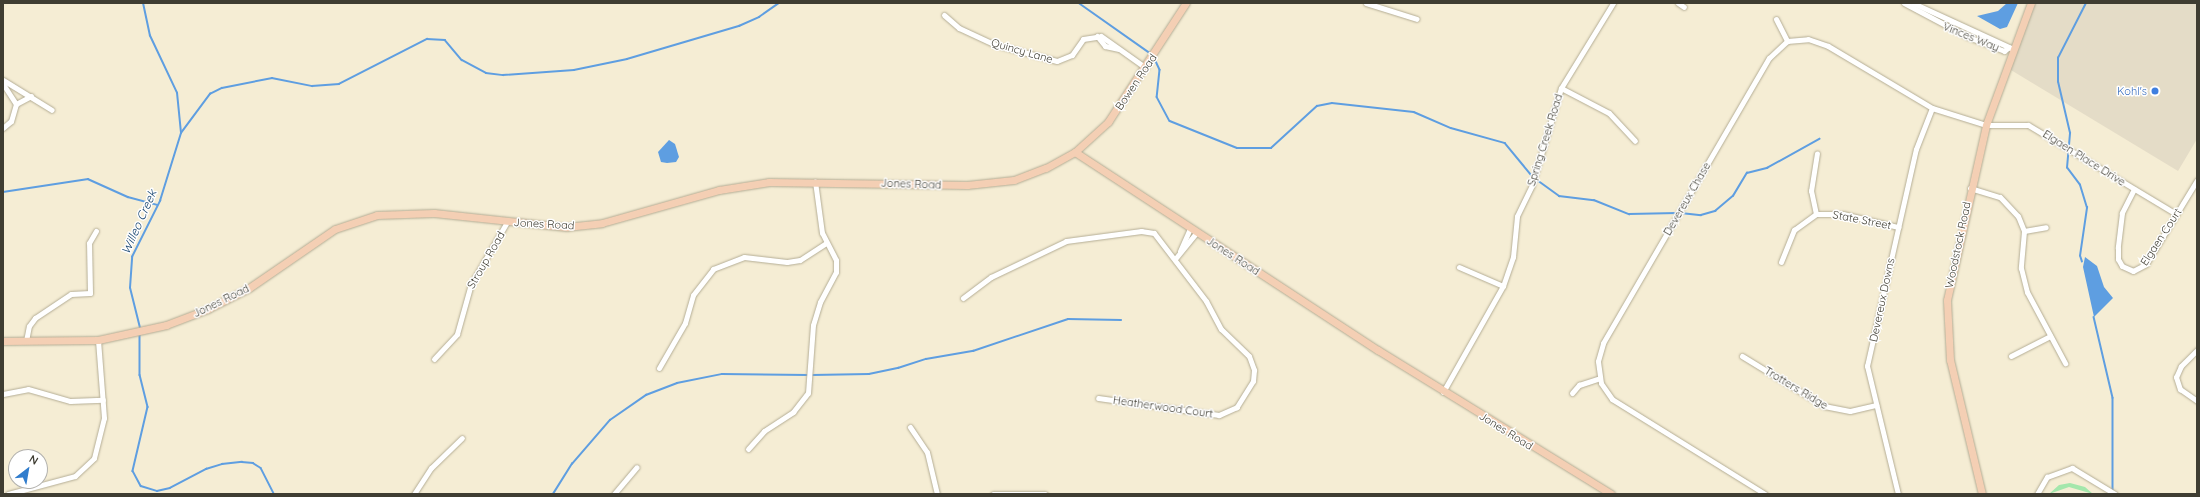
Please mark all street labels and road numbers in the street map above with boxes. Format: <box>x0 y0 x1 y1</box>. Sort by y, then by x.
street label: Vinces Way <box>1941 20 2001 54</box>
street label: Quincy Lane <box>990 36 1054 66</box>
street label: Bowen Road <box>1112 51 1160 113</box>
street label: Spring Creek Road <box>1525 92 1565 188</box>
street label: Elgaen Place Drive <box>2040 127 2128 189</box>
street label: Devereux Chase <box>1661 160 1713 238</box>
street label: Jones Road <box>880 176 942 192</box>
street label: Woodstock Road <box>1942 201 1974 289</box>
street label: Elgaen Court <box>2138 206 2184 268</box>
street label: State Street <box>1832 208 1892 232</box>
street label: Jones Road <box>513 216 575 232</box>
street label: Stroup Road <box>464 229 508 291</box>
street label: Jones Road <box>1204 234 1262 278</box>
street label: Devereux Downs <box>1867 257 1897 343</box>
street label: Jones Road <box>191 282 251 320</box>
street label: Trotters Ridge <box>1762 364 1830 412</box>
street label: Heatherwood Court <box>1112 393 1214 421</box>
street label: Jones Road <box>1477 409 1535 453</box>

